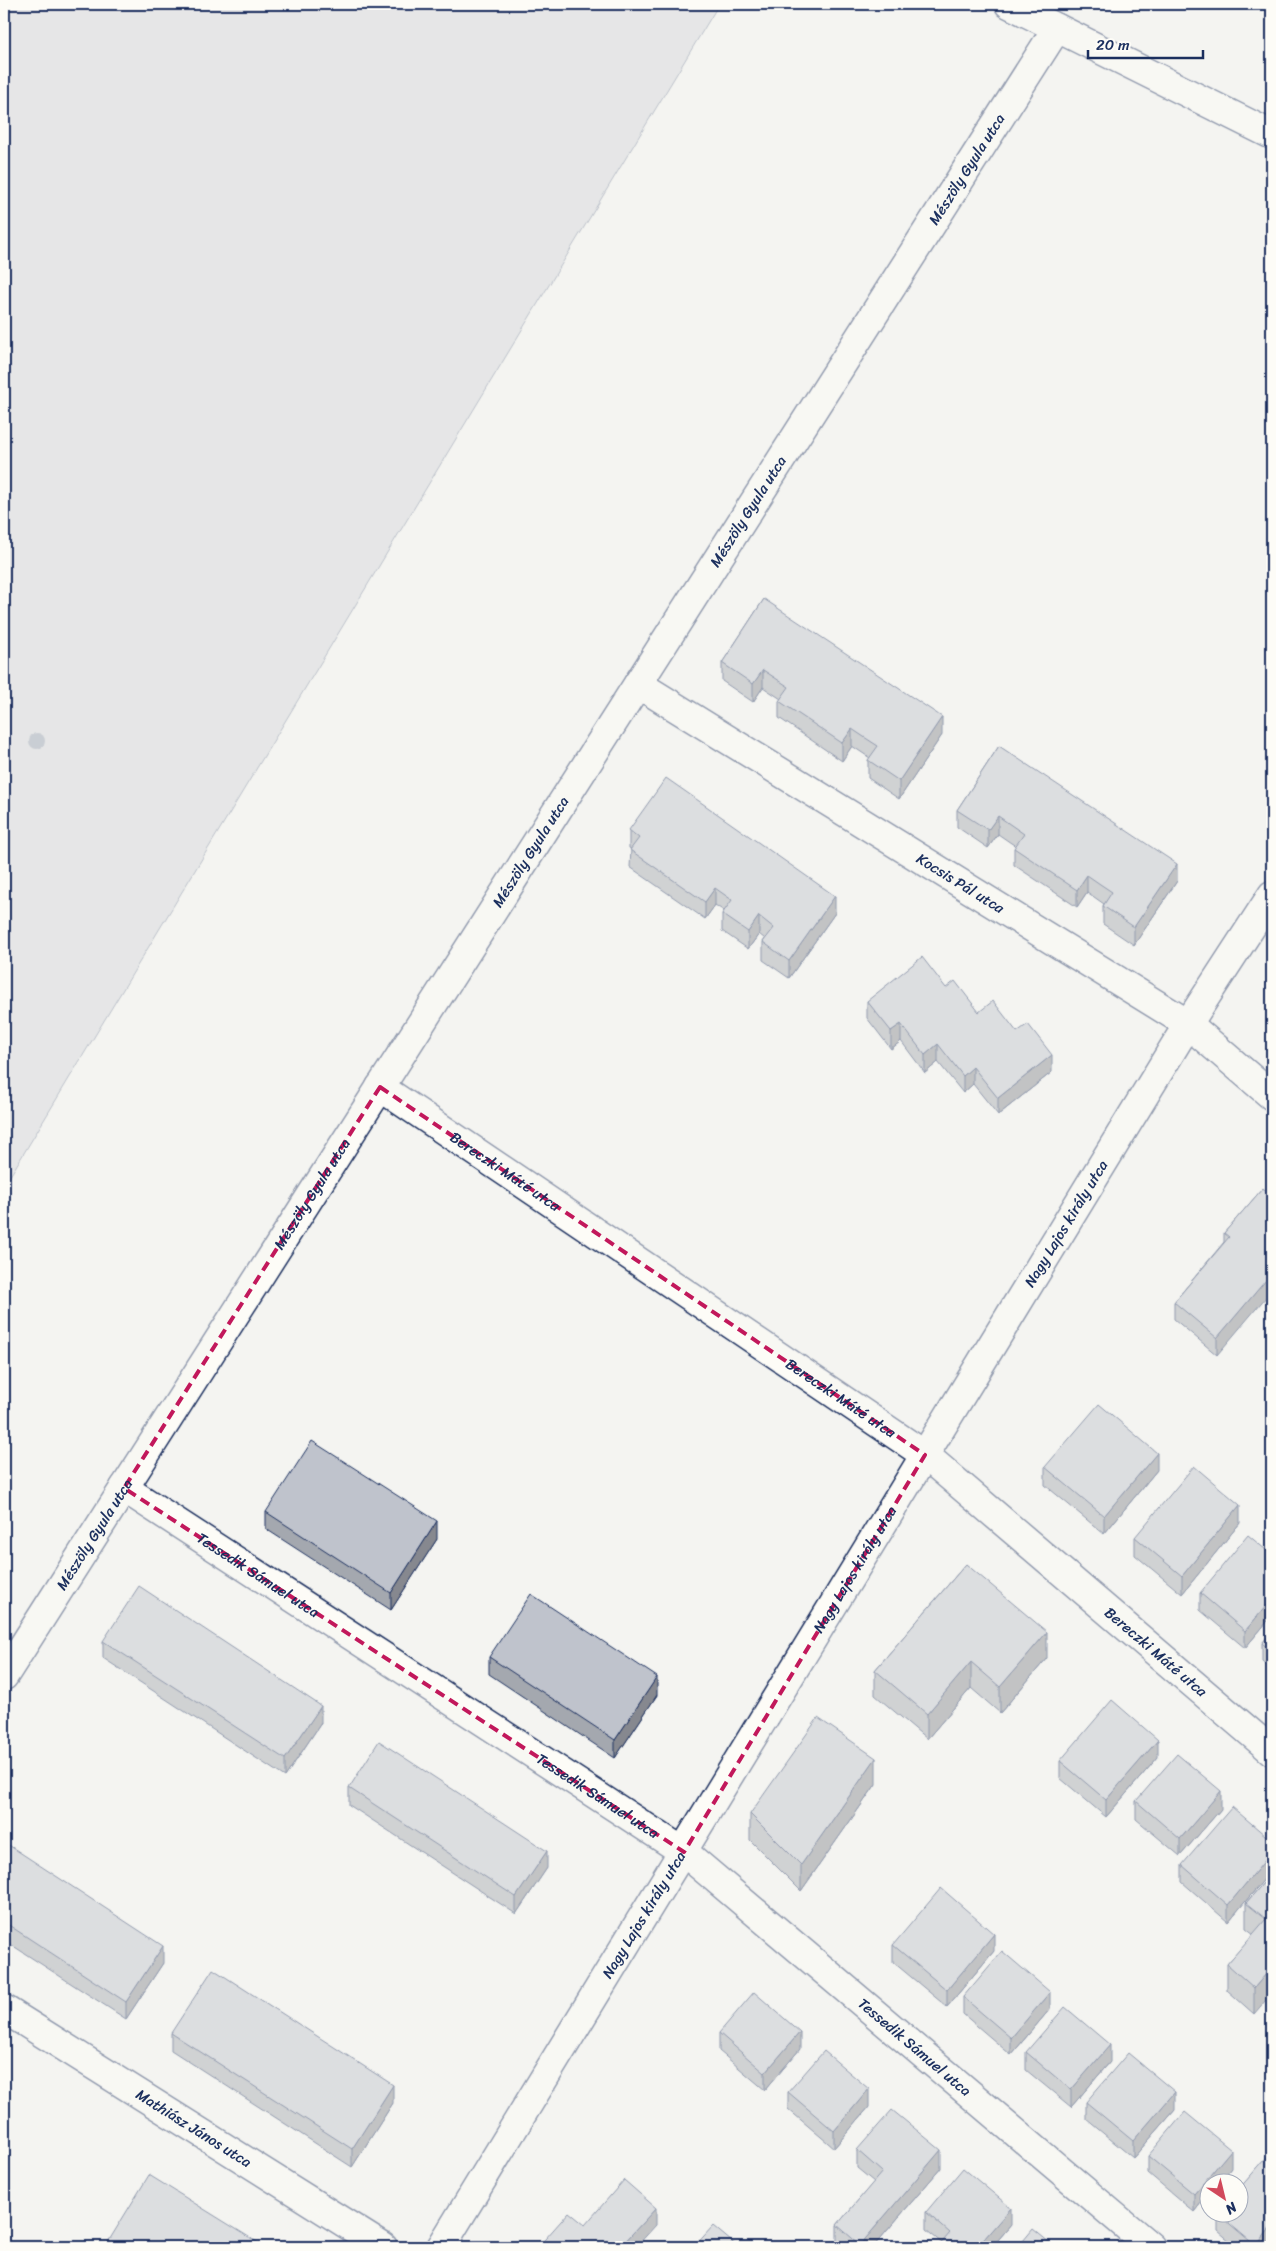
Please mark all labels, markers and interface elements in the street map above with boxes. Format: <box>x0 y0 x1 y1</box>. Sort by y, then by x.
scale bar <box>1088 28 1204 60</box>
text: 20 m <box>1096 32 1130 58</box>
street label: Mészöly Gyula utca <box>921 108 1012 230</box>
street label: Mészöly Gyula utca <box>703 450 794 572</box>
street label: Mészöly Gyula utca <box>485 790 576 913</box>
street label: Kocsis Pál utca <box>911 846 1010 921</box>
street label: Bereczki Máté utca <box>444 1125 566 1219</box>
street label: Mészöly Gyula utca <box>267 1133 358 1255</box>
street label: Nagy Lajos király utca <box>1017 1155 1115 1293</box>
street label: Bereczki Máté utca <box>780 1351 902 1445</box>
street label: Mészöly Gyula utca <box>49 1473 140 1595</box>
street label: Nagy Lajos király utca <box>806 1500 904 1638</box>
street label: Tessedik Sámuel utca <box>191 1526 325 1625</box>
street label: Bereczki Máté utca <box>1098 1600 1214 1704</box>
street label: Tessedik Sámuel utca <box>531 1746 665 1846</box>
street label: Nagy Lajos király utca <box>595 1846 693 1984</box>
street label: Tessedik Sámuel utca <box>852 1991 978 2103</box>
street label: Mathiász János utca <box>130 2082 257 2175</box>
north arrow <box>1198 2174 1248 2224</box>
text: N <box>1220 2195 1243 2221</box>

